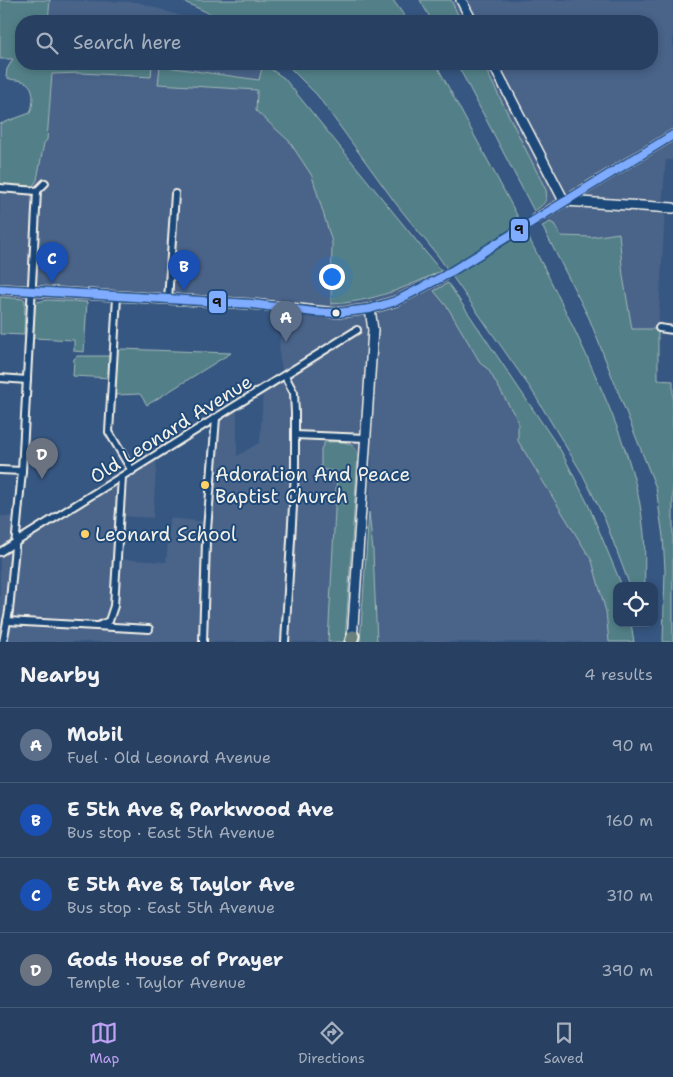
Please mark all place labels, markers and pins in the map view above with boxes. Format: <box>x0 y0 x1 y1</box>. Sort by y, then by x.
pin: C <box>36 242 68 283</box>
pin: B <box>168 250 200 291</box>
pin: A <box>270 301 302 342</box>
unlabelled marker <box>331 308 341 318</box>
pin: D <box>26 438 58 479</box>
place label: Adoration And Peace Baptist Church <box>215 462 410 509</box>
marker: Adoration And Peace Baptist Church <box>199 479 211 491</box>
place label: Leonard School <box>95 522 237 547</box>
marker: Leonard School <box>79 528 91 540</box>

